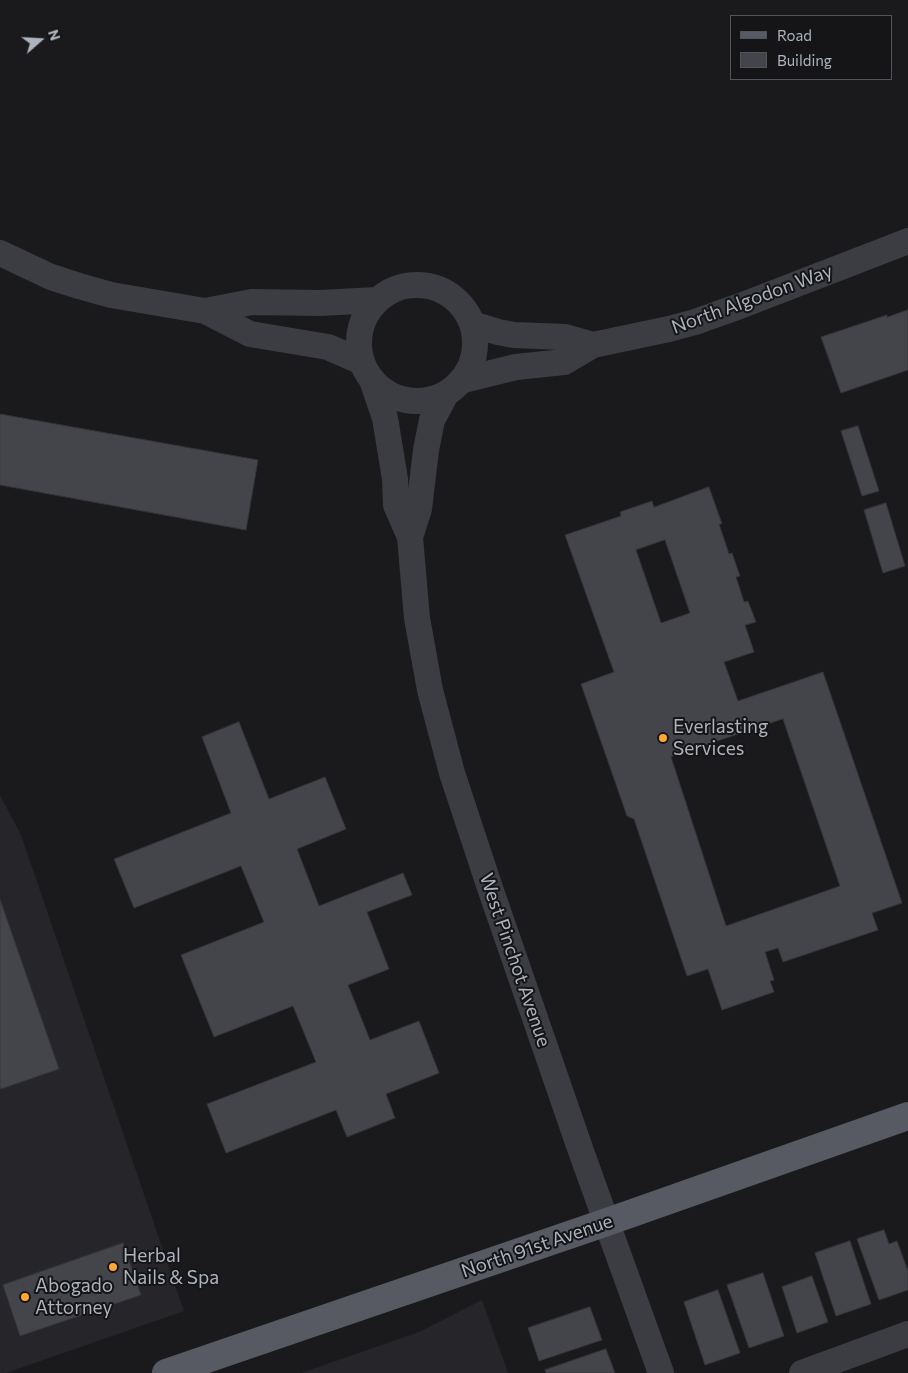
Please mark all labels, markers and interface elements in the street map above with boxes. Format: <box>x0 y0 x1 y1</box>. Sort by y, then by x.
north arrow <box>15 15 65 65</box>
legend <box>730 15 893 80</box>
text: Road <box>777 26 812 44</box>
text: N <box>45 27 64 43</box>
text: Building <box>777 51 832 69</box>
street label: North Algodon Way <box>668 259 836 339</box>
place label: Everlasting Services <box>673 716 768 760</box>
marker: Everlasting Services <box>657 732 669 744</box>
street label: West Pinchot Avenue <box>475 870 555 1050</box>
street label: North 91st Avenue <box>458 1209 616 1283</box>
place label: Herbal Nails & Spa <box>123 1245 219 1289</box>
marker: Herbal Nails & Spa <box>107 1261 119 1273</box>
place label: Abogado Attorney <box>35 1275 113 1319</box>
marker: Abogado Attorney <box>19 1291 31 1303</box>

